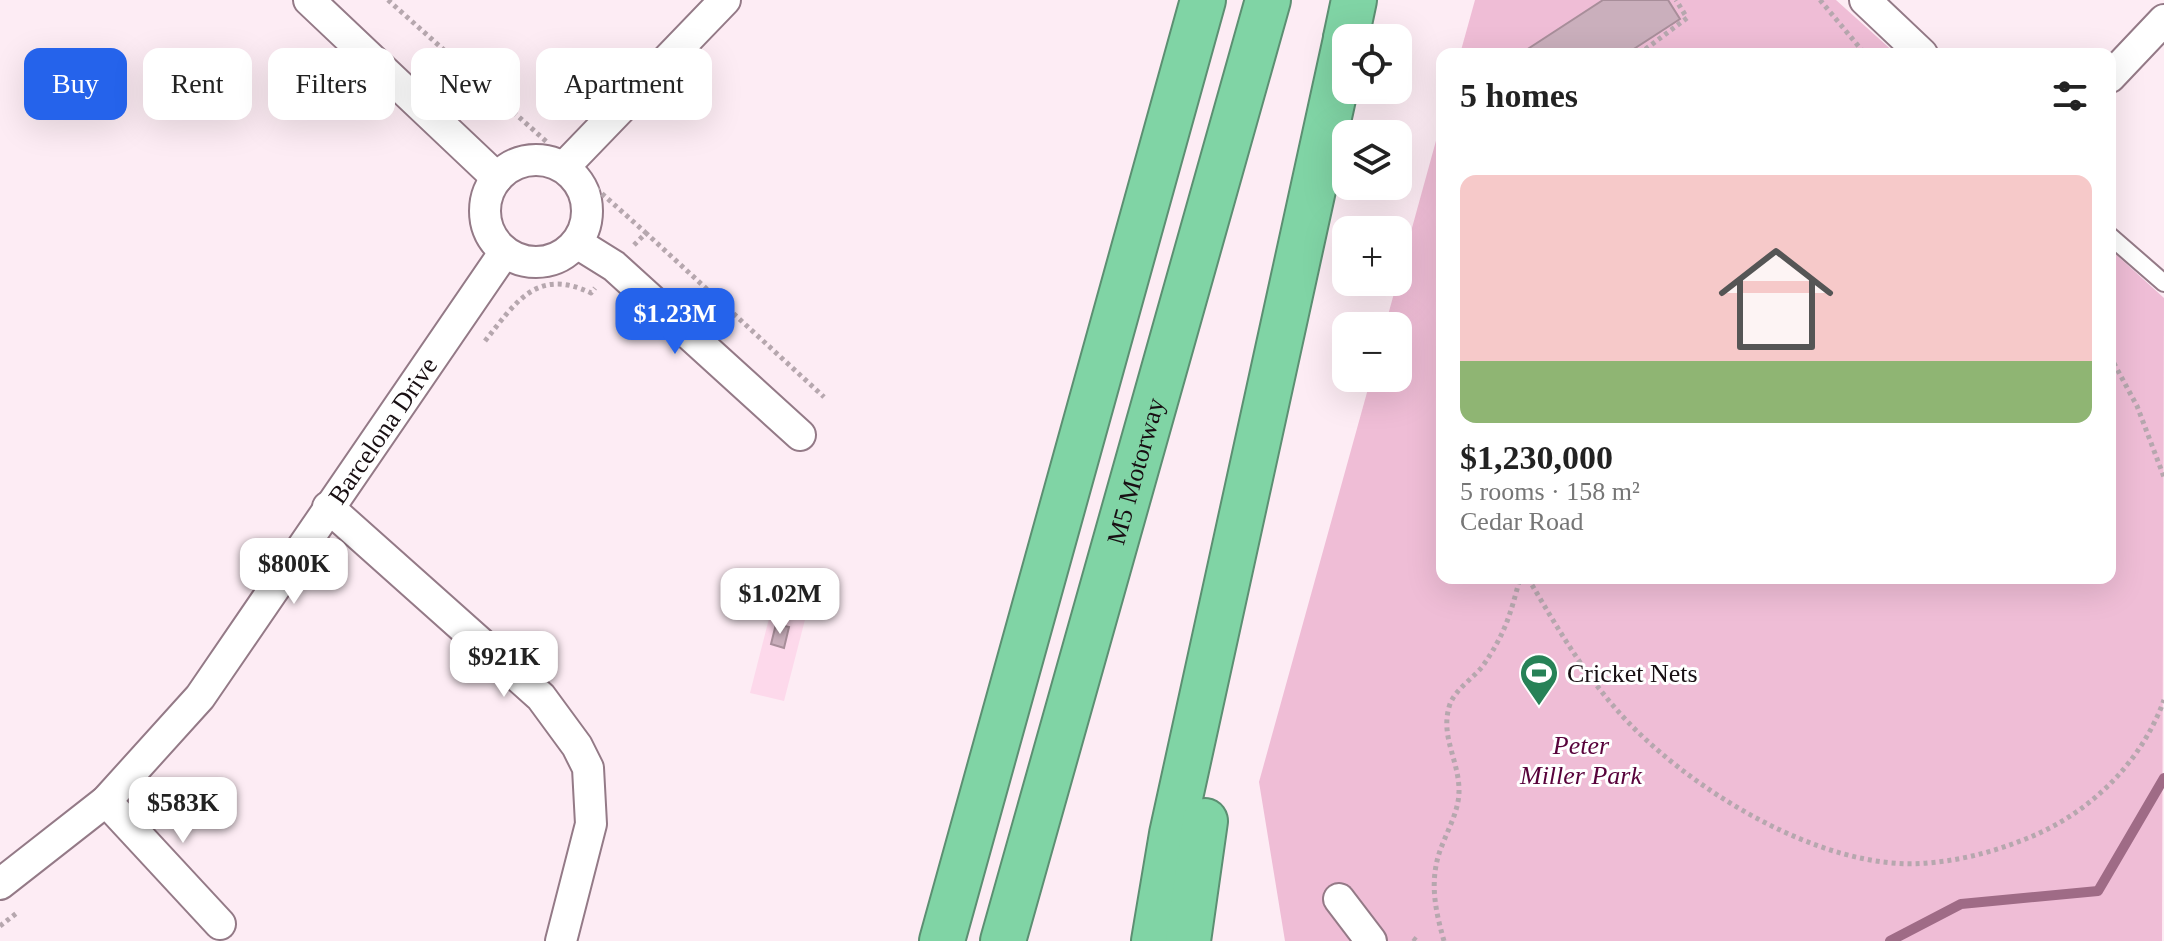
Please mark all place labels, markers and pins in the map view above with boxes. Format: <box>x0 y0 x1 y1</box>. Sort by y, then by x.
pin: $1.23M <box>610 288 740 356</box>
pin: $800K <box>238 538 350 606</box>
pin: $1.02M <box>715 568 845 636</box>
pin: $921K <box>448 631 560 699</box>
sports icon: Cricket Nets <box>1518 652 1560 707</box>
place label: Cricket Nets <box>1567 659 1698 688</box>
pin: $583K <box>127 777 239 845</box>

